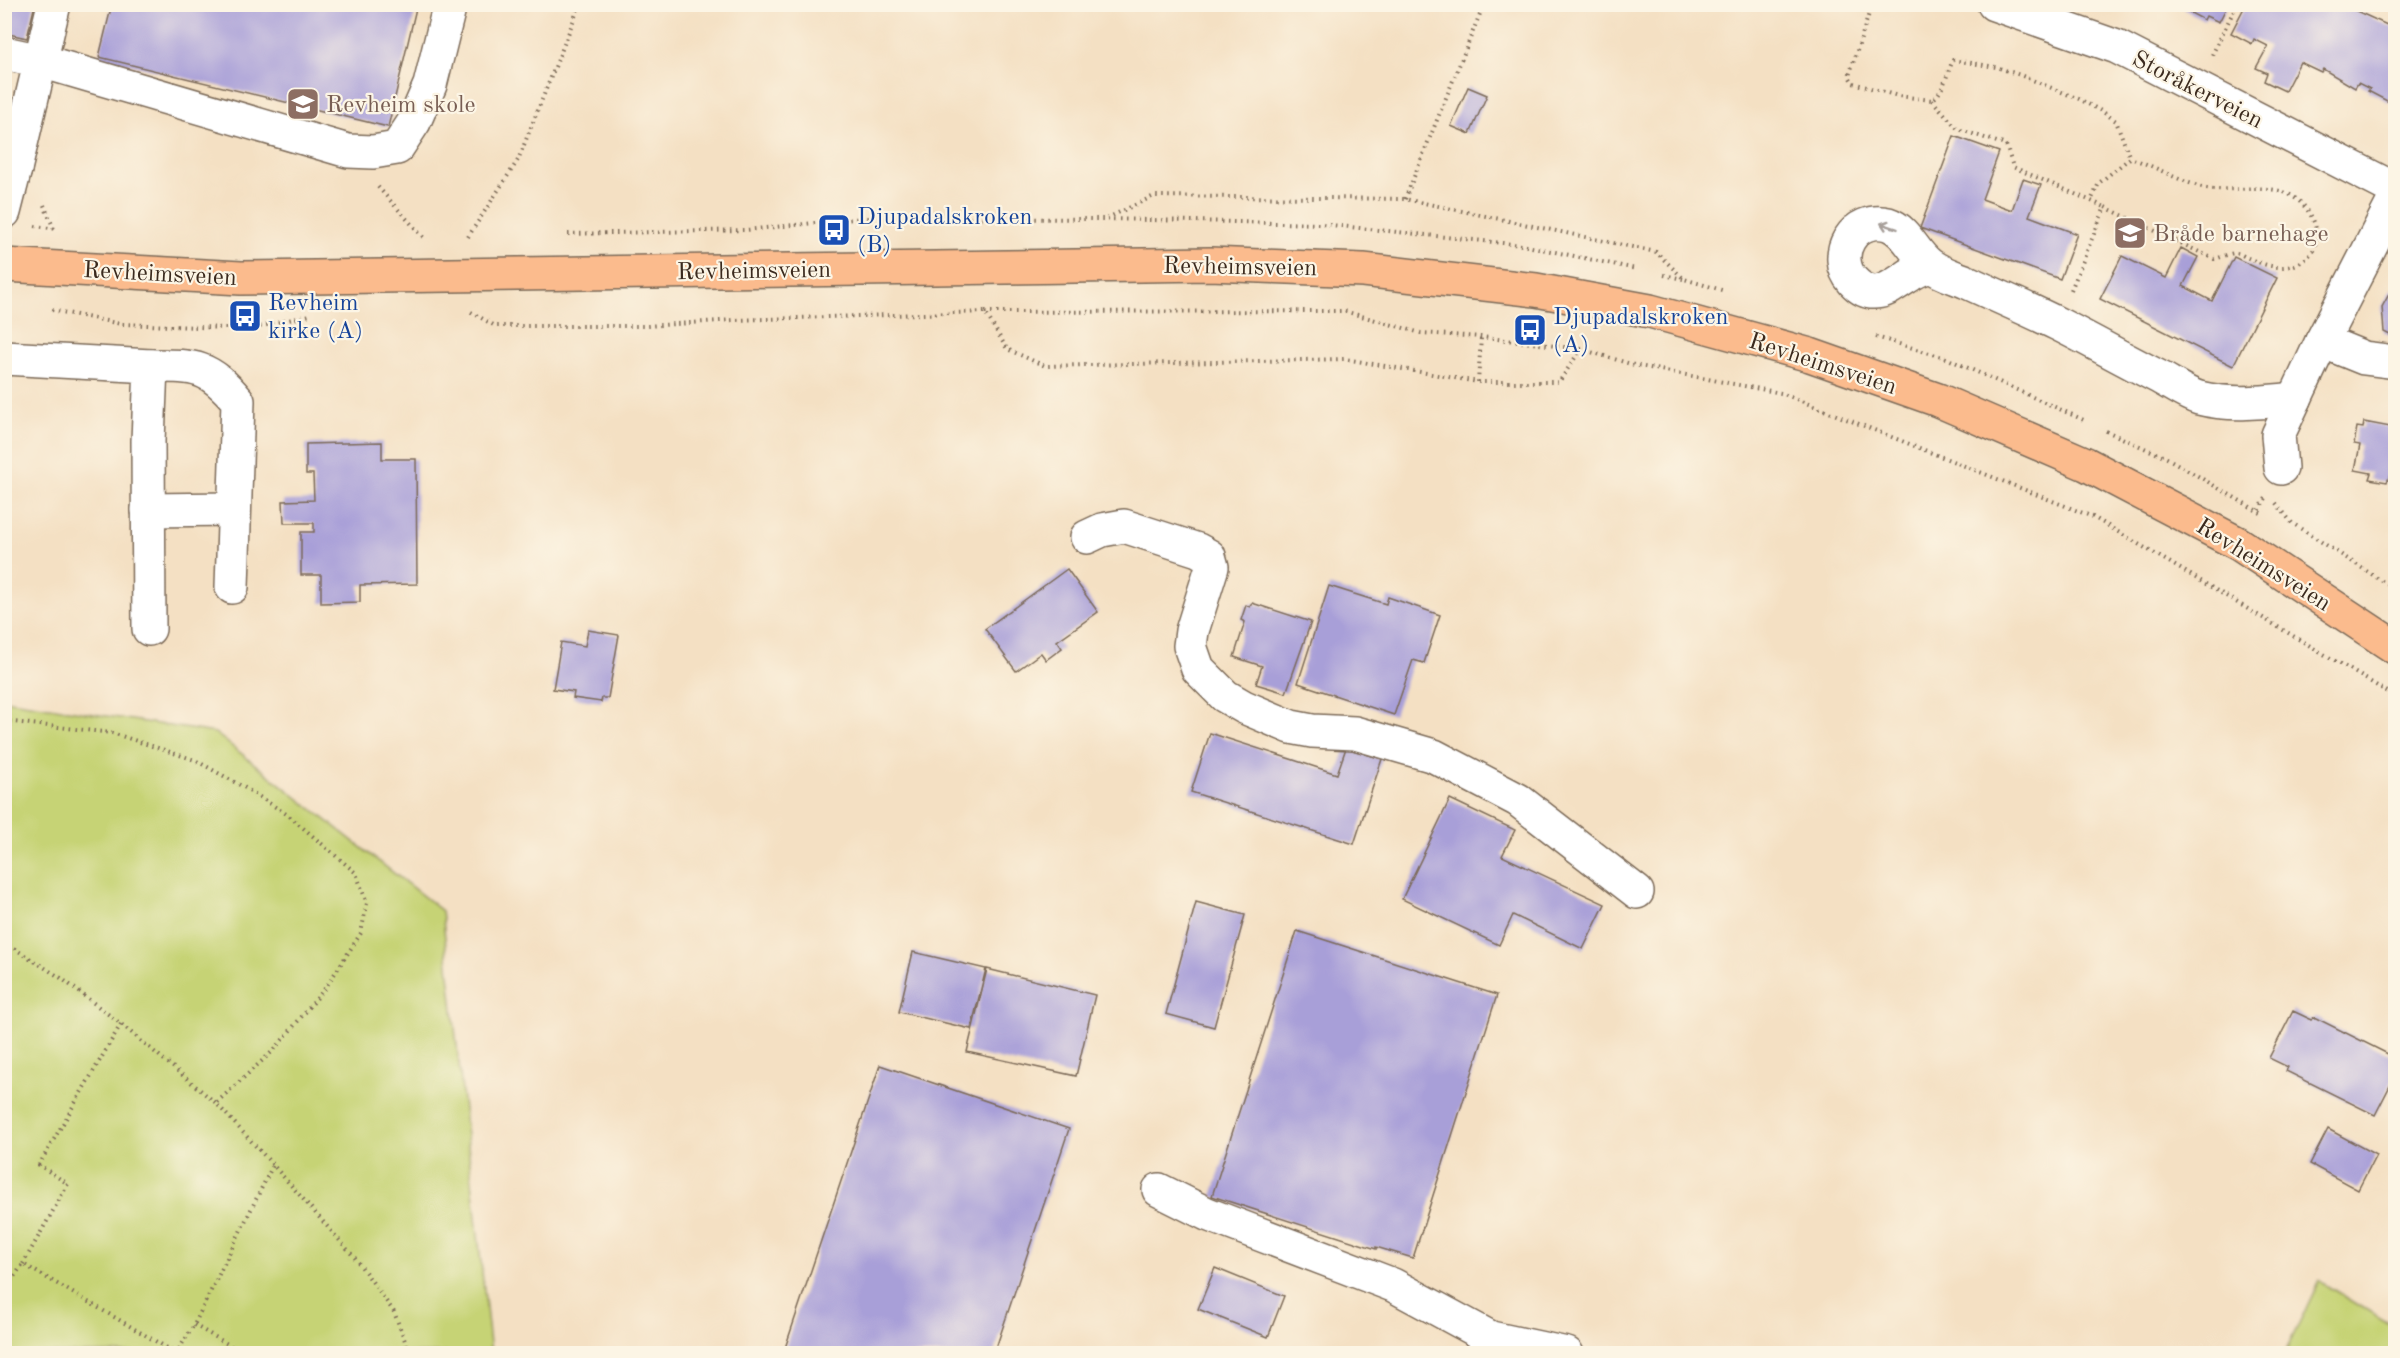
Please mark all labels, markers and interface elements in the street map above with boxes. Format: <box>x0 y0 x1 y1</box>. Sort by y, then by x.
street label: Storåkerveien <box>2128 48 2266 134</box>
school or university icon: Revheim skole <box>285 86 321 122</box>
place label: Revheim skole <box>326 94 476 118</box>
place label: Djupadalskroken (B) <box>857 206 1033 258</box>
bus stop icon: Djupadalskroken (B) <box>816 212 852 248</box>
school or university icon: Bråde barnehage <box>2112 215 2148 251</box>
one-way arrow <box>1880 220 1898 231</box>
place label: Bråde barnehage <box>2153 223 2328 247</box>
street label: Revheimsveien <box>1163 255 1317 281</box>
street label: Revheimsveien <box>82 259 237 291</box>
street label: Revheimsveien <box>677 259 831 285</box>
place label: Revheim kirke (A) <box>268 292 363 344</box>
bus stop icon: Revheim kirke (A) <box>227 298 263 334</box>
place label: Djupadalskroken (A) <box>1553 306 1729 358</box>
bus stop icon: Djupadalskroken (A) <box>1512 312 1548 348</box>
street label: Revheimsveien <box>1745 330 1899 400</box>
street label: Revheimsveien <box>2191 515 2335 617</box>

